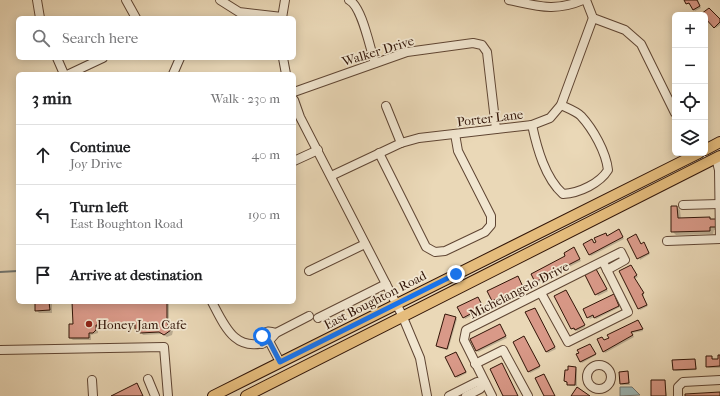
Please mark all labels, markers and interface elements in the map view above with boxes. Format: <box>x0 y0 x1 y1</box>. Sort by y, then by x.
map controls <box>672 12 708 156</box>
button: + <box>672 12 708 48</box>
search box <box>16 16 296 60</box>
icon: search <box>30 27 52 49</box>
text: Search here <box>62 29 138 47</box>
street label: Walker Drive <box>339 33 416 69</box>
button: − <box>672 48 708 84</box>
button: locate <box>672 84 708 120</box>
text: 3 min <box>32 88 72 108</box>
text: Walk · 230 m <box>211 91 280 106</box>
street label: Porter Lane <box>456 106 525 130</box>
button: layers <box>672 120 708 156</box>
text: Continue <box>70 138 130 156</box>
icon: ahead <box>32 144 54 166</box>
text: 40 m <box>252 147 280 162</box>
text: Joy Drive <box>70 156 122 171</box>
text: Turn left <box>70 198 128 216</box>
icon: left <box>32 204 54 226</box>
text: 190 m <box>248 207 280 222</box>
text: East Boughton Road <box>70 216 183 231</box>
street label: Michelangelo Drive <box>467 258 572 322</box>
icon: arrive <box>32 264 54 286</box>
route end <box>447 265 465 283</box>
text: Arrive at destination <box>70 266 202 284</box>
street label: East Boughton Road <box>321 267 430 332</box>
place label: Honey Jam Cafe <box>97 317 187 332</box>
marker: Honey Jam Cafe <box>84 319 94 329</box>
route start <box>253 327 271 345</box>

